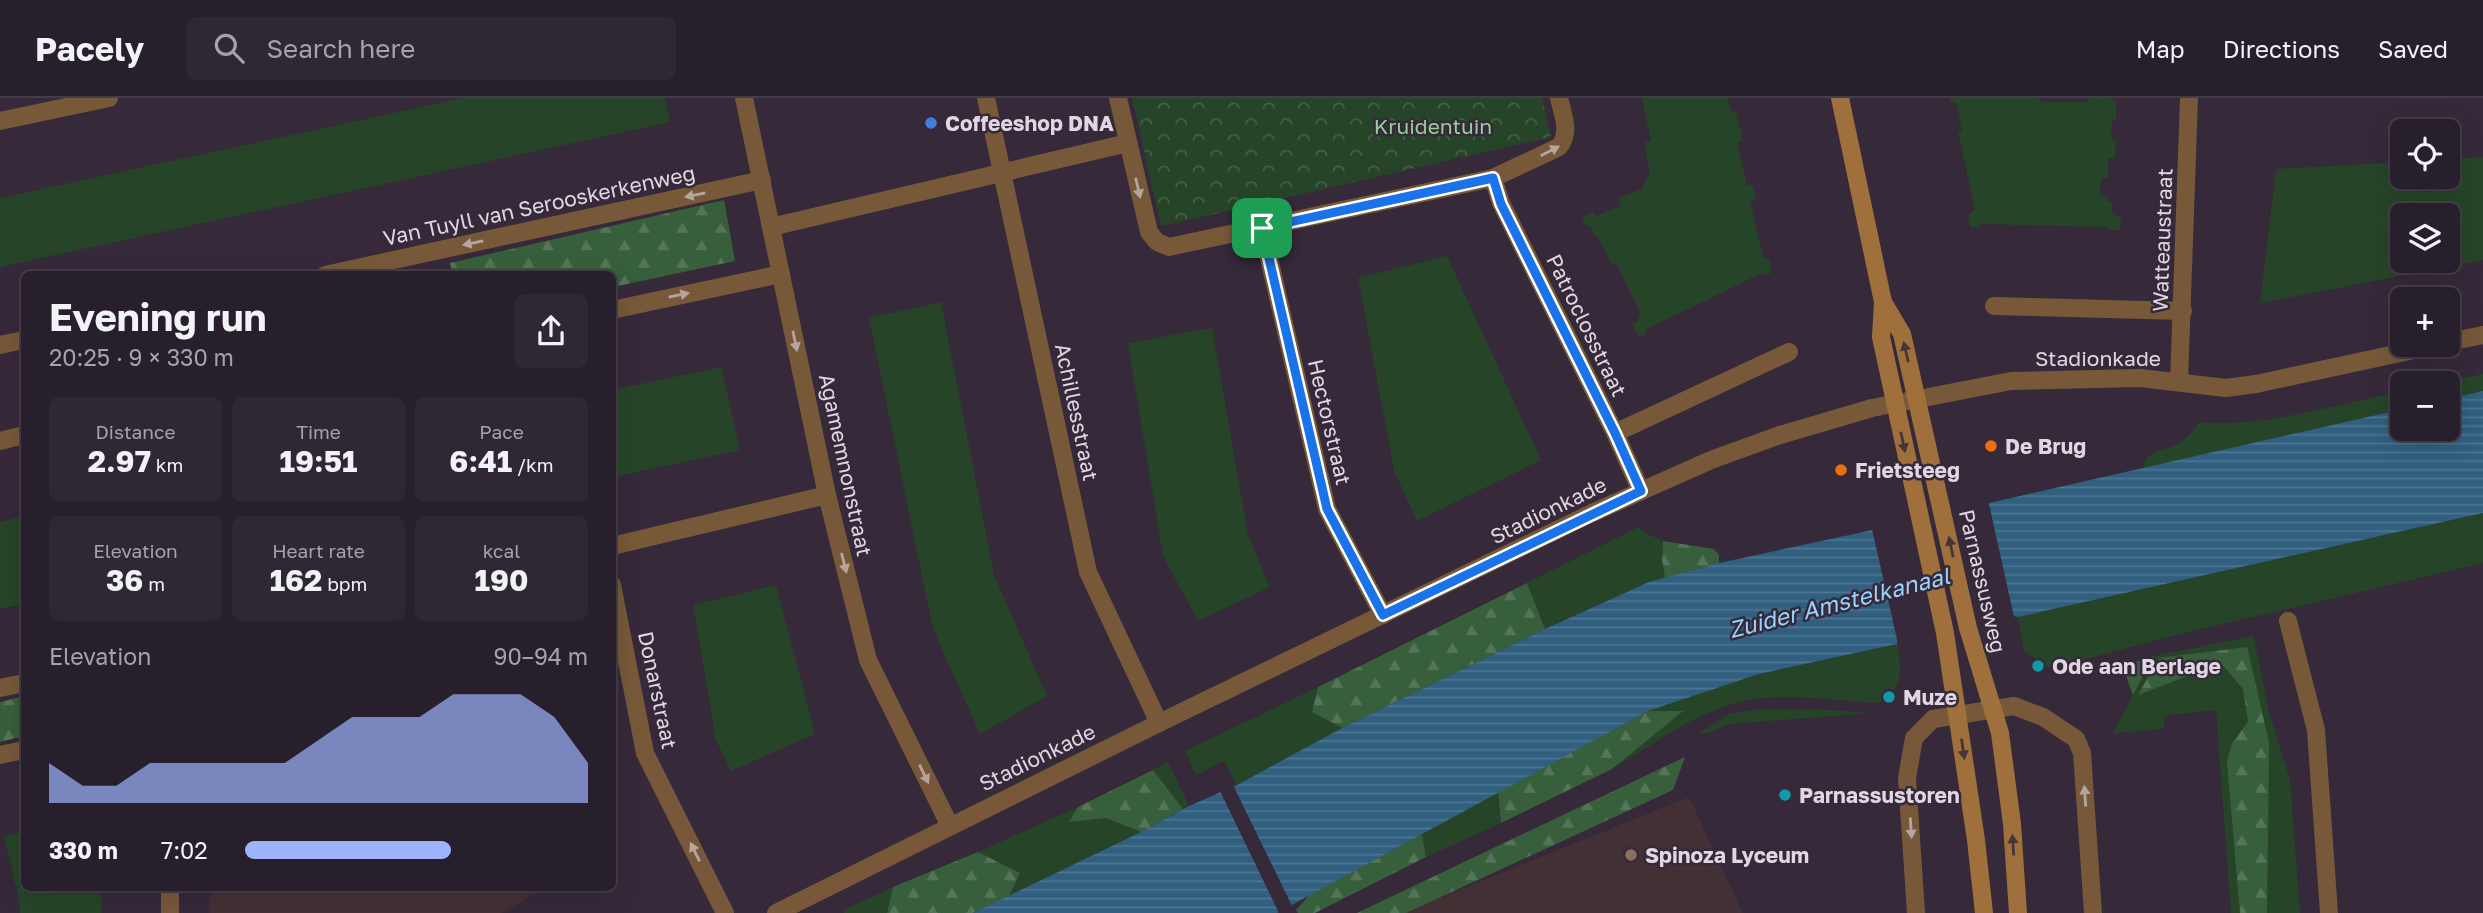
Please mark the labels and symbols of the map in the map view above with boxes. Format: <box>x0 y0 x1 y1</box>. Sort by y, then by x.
place label: Coffeeshop DNA <box>945 110 1114 136</box>
park label: Kruidentuin <box>1374 113 1492 139</box>
marker: Coffeeshop DNA <box>923 115 939 131</box>
one-way arrow <box>1540 146 1560 158</box>
street label: Van Tuyll van Serooskerkenweg <box>381 159 697 251</box>
street label: Watteaustraat <box>2146 168 2178 312</box>
one-way arrow <box>1133 178 1144 200</box>
one-way arrow <box>684 189 706 200</box>
pin <box>1232 198 1292 258</box>
one-way arrow <box>462 237 484 248</box>
street label: Patroclosstraat <box>1541 250 1633 400</box>
one-way arrow <box>668 290 690 301</box>
one-way arrow <box>790 330 801 352</box>
street label: Achillesstraat <box>1050 341 1104 483</box>
one-way arrow <box>1901 341 1912 363</box>
street label: Stadionkade <box>2035 345 2161 371</box>
street label: Hectorstraat <box>1303 357 1357 487</box>
street label: Agamemnonstraat <box>814 371 878 559</box>
one-way arrow <box>1898 431 1909 453</box>
place label: De Brug <box>2005 433 2086 459</box>
marker: De Brug <box>1983 438 1999 454</box>
place label: Frietsteeg <box>1855 457 1960 483</box>
marker: Frietsteeg <box>1833 462 1849 478</box>
street label: Stadionkade <box>1486 471 1610 549</box>
street label: Parnassusweg <box>1954 507 2012 655</box>
one-way arrow <box>1946 536 1957 558</box>
one-way arrow <box>839 552 850 574</box>
water label: Zuider Amstelkanaal <box>1726 561 1954 643</box>
street label: Donarstraat <box>633 629 683 751</box>
place label: Ode aan Berlage <box>2052 653 2221 679</box>
marker: Ode aan Berlage <box>2030 658 2046 674</box>
place label: Muze <box>1903 684 1957 710</box>
marker: Muze <box>1881 689 1897 705</box>
street label: Stadionkade <box>975 718 1099 796</box>
one-way arrow <box>1957 738 1968 760</box>
one-way arrow <box>919 764 930 784</box>
place label: Parnassustoren <box>1799 782 1960 808</box>
one-way arrow <box>2079 785 2090 807</box>
marker: Parnassustoren <box>1777 787 1793 803</box>
one-way arrow <box>1905 817 1916 839</box>
one-way arrow <box>2007 834 2018 856</box>
one-way arrow <box>689 842 700 862</box>
place label: Spinoza Lyceum <box>1645 842 1809 868</box>
marker: Spinoza Lyceum <box>1623 847 1639 863</box>

